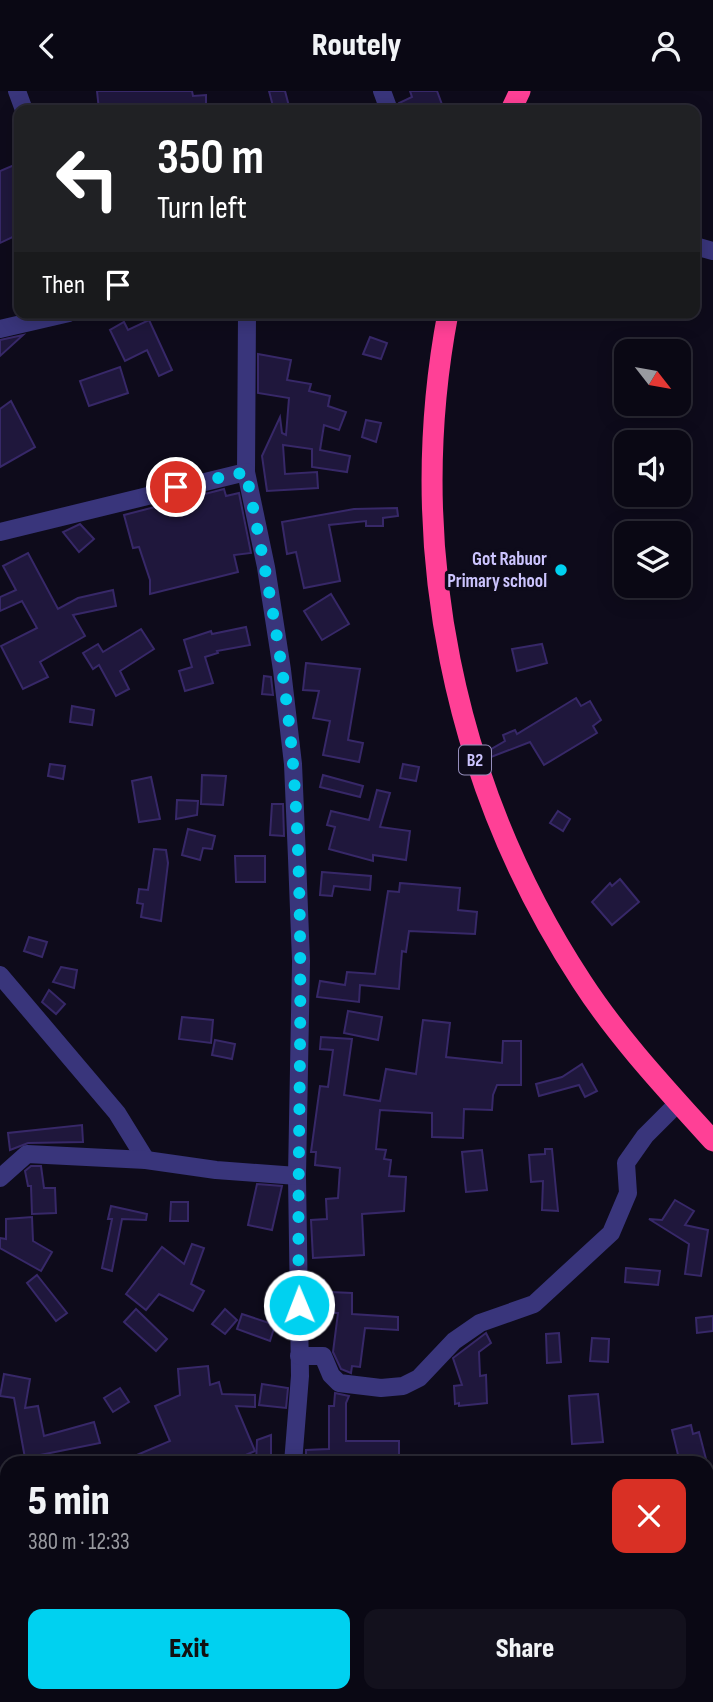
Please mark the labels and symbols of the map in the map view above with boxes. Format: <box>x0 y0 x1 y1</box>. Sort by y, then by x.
north arrow <box>614 339 691 417</box>
pin <box>146 457 206 517</box>
place label: Got Rabuor Primary school <box>447 548 547 593</box>
marker: Got Rabuor Primary school <box>553 562 569 578</box>
road number: B2 <box>459 745 491 775</box>
position arrow <box>262 1268 336 1342</box>

